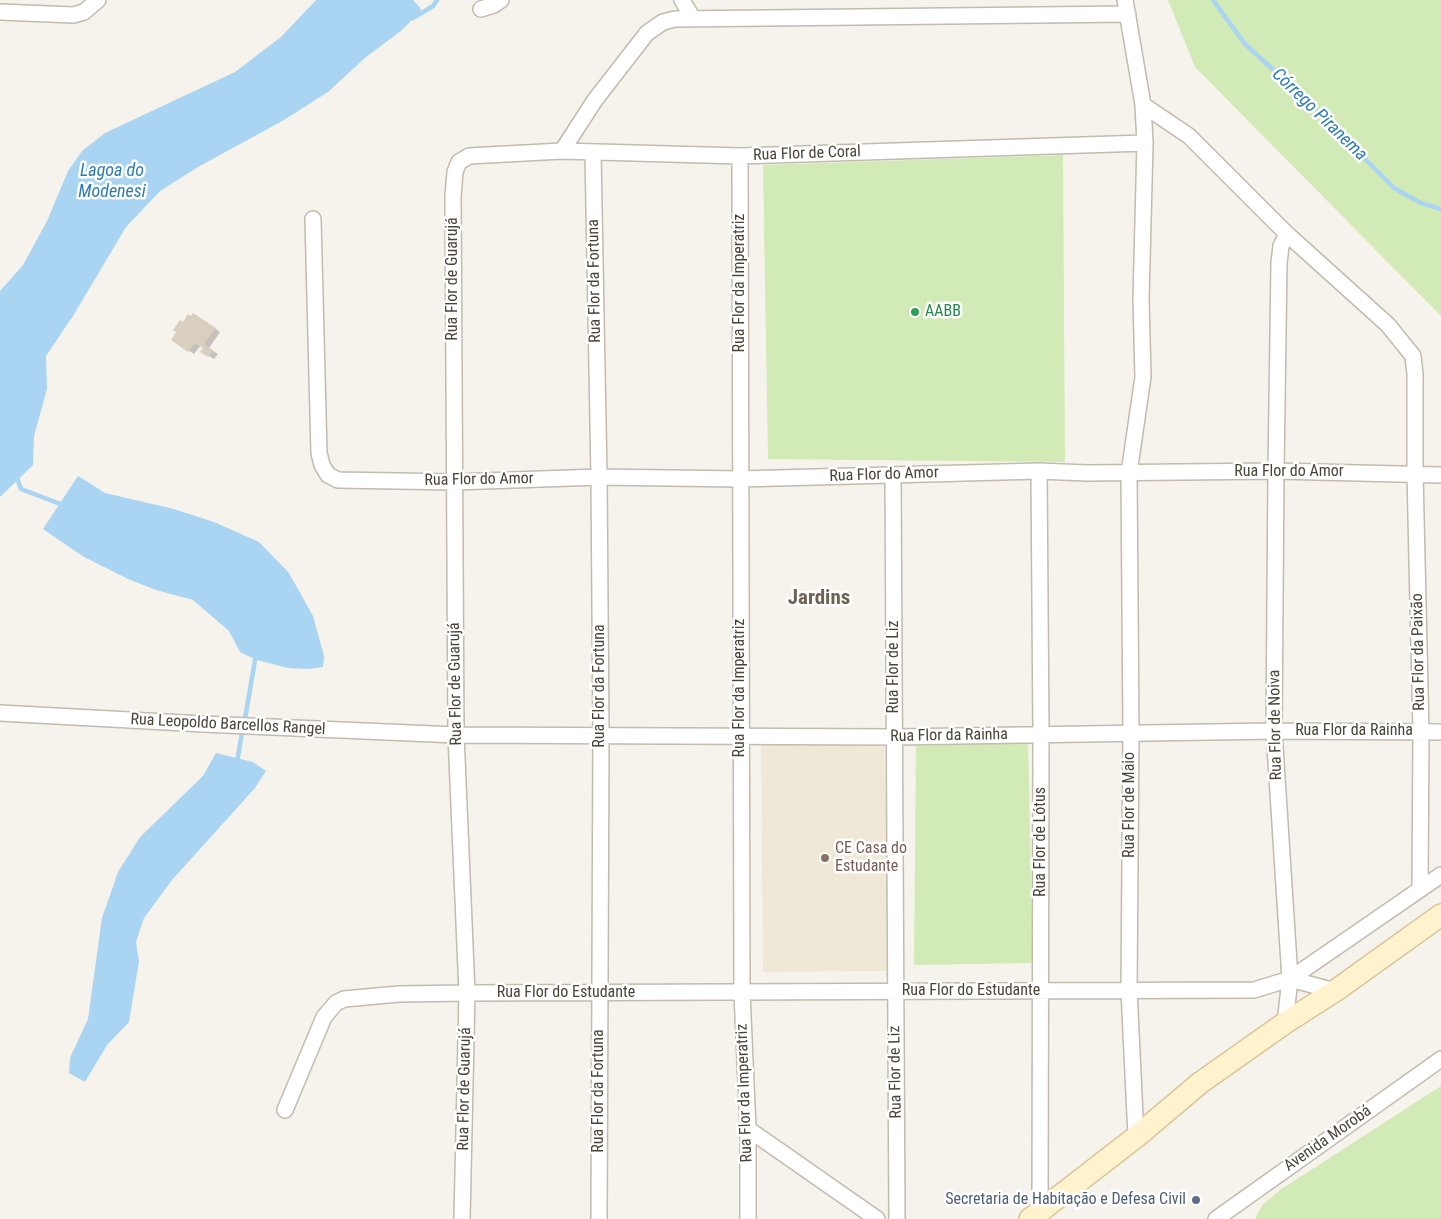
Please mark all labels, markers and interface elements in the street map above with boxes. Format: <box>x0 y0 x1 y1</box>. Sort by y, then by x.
water label: Córrego Piranema <box>1267 64 1371 166</box>
street label: Rua Flor de Coral <box>753 143 861 165</box>
water label: Lagoa do Modenesi <box>78 160 146 202</box>
street label: Rua Flor da Imperatriz <box>730 214 750 352</box>
street label: Rua Flor de Guarujá <box>443 217 463 341</box>
street label: Rua Flor da Fortuna <box>584 219 606 343</box>
place label: AABB <box>925 302 961 322</box>
marker: AABB <box>909 306 921 318</box>
street label: Rua Flor do Amor <box>1234 462 1344 482</box>
street label: Rua Flor do Amor <box>829 463 939 487</box>
street label: Rua Flor do Amor <box>424 469 534 491</box>
district label: Jardins <box>788 586 850 612</box>
street label: Rua Flor da Paixão <box>1408 593 1430 711</box>
street label: Rua Flor da Imperatriz <box>730 619 750 757</box>
street label: Rua Flor de Liz <box>884 621 904 713</box>
street label: Rua Flor de Guarujá <box>445 622 467 746</box>
street label: Rua Flor da Fortuna <box>590 624 610 748</box>
street label: Rua Flor de Noiva <box>1265 670 1287 780</box>
street label: Rua Leopoldo Barcellos Rangel <box>130 710 326 740</box>
street label: Rua Flor da Rainha <box>1295 721 1413 741</box>
street label: Rua Flor da Rainha <box>890 725 1008 747</box>
street label: Rua Flor de Maio <box>1120 752 1140 858</box>
street label: Rua Flor de Lótus <box>1031 787 1051 897</box>
place label: CE Casa do Estudante <box>835 839 907 877</box>
marker: CE Casa do Estudante <box>819 852 831 864</box>
street label: Rua Flor do Estudante <box>902 981 1040 1001</box>
street label: Rua Flor do Estudante <box>497 983 635 1003</box>
street label: Rua Flor da Imperatriz <box>733 1023 757 1163</box>
street label: Rua Flor de Liz <box>886 1025 906 1119</box>
street label: Rua Flor de Guarujá <box>454 1027 476 1151</box>
street label: Rua Flor da Fortuna <box>589 1029 609 1153</box>
street label: Avenida Morobá <box>1281 1102 1375 1176</box>
place label: Secretaria de Habitação e Defesa Civil <box>945 1190 1186 1210</box>
marker: Secretaria de Habitação e Defesa Civil <box>1190 1194 1202 1206</box>

